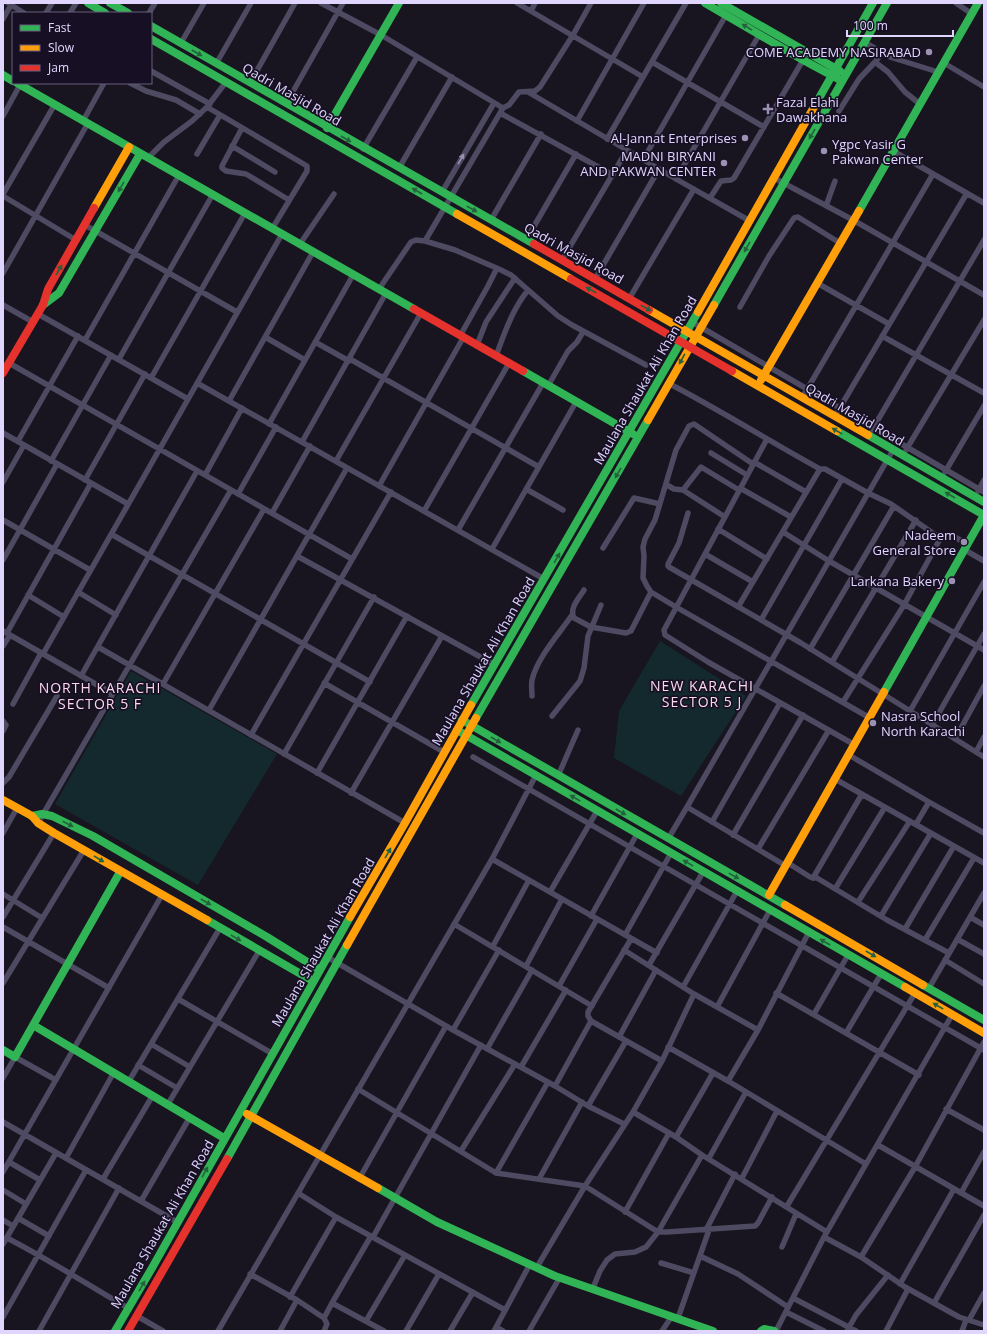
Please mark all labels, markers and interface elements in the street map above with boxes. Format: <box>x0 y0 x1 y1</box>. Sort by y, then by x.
legend <box>12 12 152 84</box>
scale bar <box>847 12 953 38</box>
text: 100 m <box>853 17 888 34</box>
text: Fast <box>48 19 71 36</box>
one-way arrow <box>741 24 753 31</box>
text: Slow <box>48 39 75 56</box>
place label: COME ACADEMY NASIRABAD <box>746 43 921 61</box>
marker: COME ACADEMY NASIRABAD <box>924 47 934 57</box>
one-way arrow <box>191 49 203 56</box>
street label: Qadri Masjid Road <box>239 58 345 130</box>
text: Jam <box>47 59 69 76</box>
place label: Fazal Elahi Dawakhana <box>776 93 847 126</box>
marker: Fazal Elahi Dawakhana <box>763 104 773 114</box>
one-way arrow <box>808 128 815 140</box>
place label: Al-Jannat Enterprises <box>611 129 737 147</box>
marker: Al-Jannat Enterprises <box>740 133 750 143</box>
one-way arrow <box>340 135 352 142</box>
place label: Ygpc Yasir G Pakwan Center <box>832 135 924 168</box>
marker: Ygpc Yasir G Pakwan Center <box>819 146 829 156</box>
place label: MADNI BIRYANI AND PAKWAN CENTER <box>580 147 716 180</box>
one-way arrow <box>458 153 465 165</box>
marker: MADNI BIRYANI AND PAKWAN CENTER <box>719 158 729 168</box>
one-way arrow <box>117 181 124 193</box>
one-way arrow <box>411 188 423 195</box>
one-way arrow <box>466 206 477 213</box>
street label: Qadri Masjid Road <box>521 218 627 288</box>
one-way arrow <box>743 241 750 253</box>
one-way arrow <box>55 264 62 276</box>
one-way arrow <box>585 287 597 294</box>
street label: Maulana Shaukat Ali Khan Road <box>589 292 701 468</box>
one-way arrow <box>640 304 651 311</box>
one-way arrow <box>678 353 685 365</box>
street label: Qadri Masjid Road <box>802 378 908 450</box>
one-way arrow <box>832 427 843 434</box>
one-way arrow <box>615 467 622 479</box>
one-way arrow <box>944 492 956 499</box>
place label: Nadeem General Store <box>873 526 956 559</box>
marker: Nadeem General Store <box>959 537 969 547</box>
one-way arrow <box>553 552 560 564</box>
place label: Larkana Bakery <box>850 572 944 590</box>
street label: Maulana Shaukat Ali Khan Road <box>427 573 539 749</box>
marker: Larkana Bakery <box>947 576 957 586</box>
district label: NEW KARACHI SECTOR 5 J <box>650 676 754 711</box>
district label: NORTH KARACHI SECTOR 5 F <box>39 678 161 713</box>
place label: Nasra School North Karachi <box>881 707 965 740</box>
marker: Nasra School North Karachi <box>868 718 878 728</box>
one-way arrow <box>490 736 502 743</box>
one-way arrow <box>570 795 581 802</box>
one-way arrow <box>615 808 627 815</box>
one-way arrow <box>63 821 74 827</box>
one-way arrow <box>384 847 391 859</box>
street label: Maulana Shaukat Ali Khan Road <box>267 854 379 1030</box>
one-way arrow <box>93 856 105 863</box>
one-way arrow <box>682 860 694 867</box>
one-way arrow <box>728 872 740 879</box>
one-way arrow <box>200 899 212 906</box>
one-way arrow <box>231 934 242 941</box>
one-way arrow <box>819 938 831 945</box>
one-way arrow <box>865 951 877 958</box>
one-way arrow <box>932 1003 944 1010</box>
street label: Maulana Shaukat Ali Khan Road <box>106 1136 218 1312</box>
one-way arrow <box>202 1166 209 1178</box>
one-way arrow <box>138 1280 145 1291</box>

